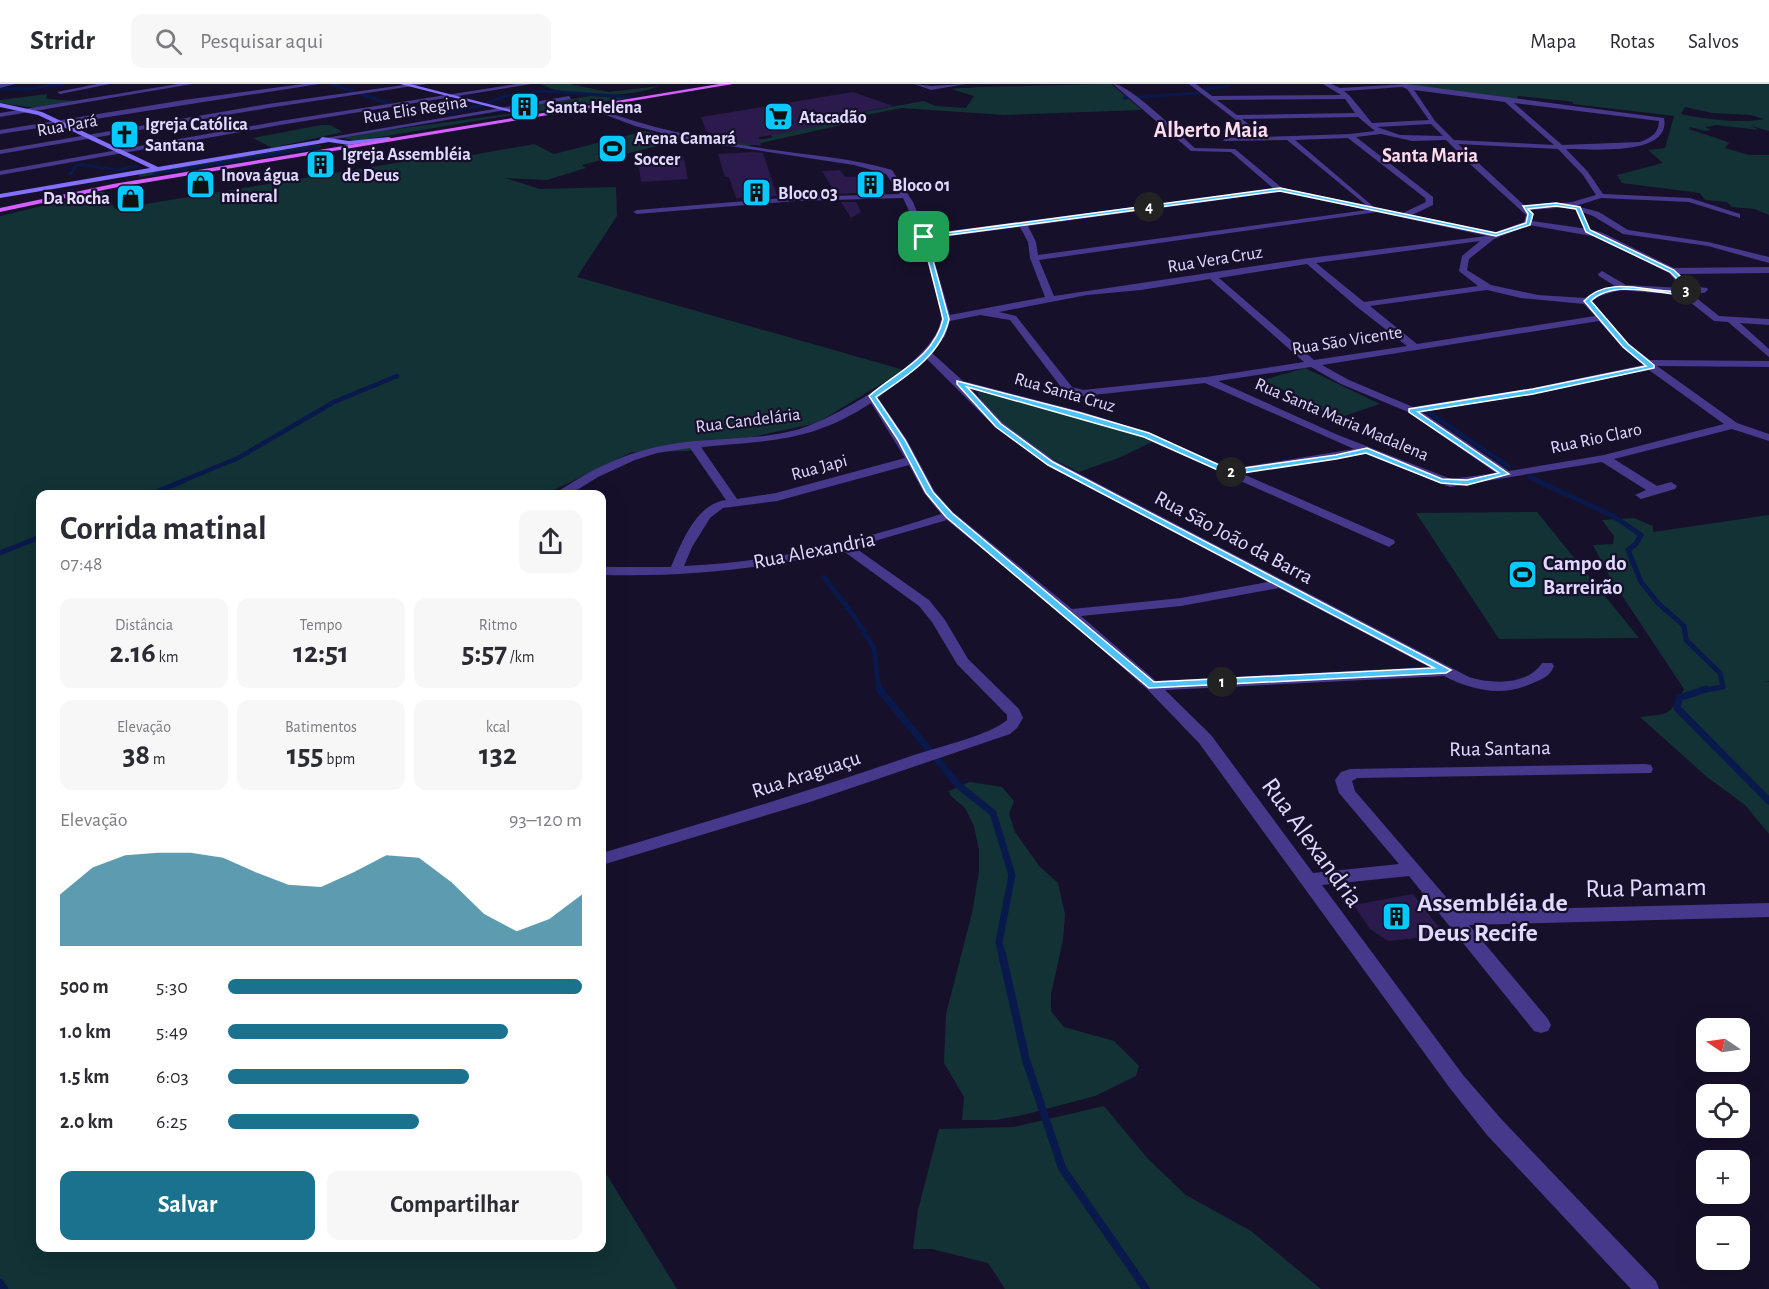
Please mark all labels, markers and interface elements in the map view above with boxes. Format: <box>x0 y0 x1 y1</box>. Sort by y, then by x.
search box <box>131 14 551 68</box>
icon: search <box>152 25 185 58</box>
text: Stridr <box>30 27 95 55</box>
text: Pesquisar aqui <box>200 30 323 52</box>
text: Mapa <box>1530 31 1577 52</box>
text: Rotas <box>1610 31 1655 52</box>
text: Salvos <box>1688 31 1739 52</box>
building icon: Santa Helena <box>509 91 541 123</box>
street label: Rua Elis Regina <box>362 93 469 127</box>
place label: Santa Helena <box>546 99 643 117</box>
supermarket icon: Atacadão <box>762 101 794 133</box>
place label: Atacadão <box>799 109 867 127</box>
street label: Rua Pará <box>36 112 99 140</box>
place label: Igreja Católica Santana <box>145 116 248 155</box>
church icon: Igreja Católica Santana <box>108 118 140 150</box>
district label: Alberto Maia <box>1154 119 1269 141</box>
place label: Arena Camará Soccer <box>634 130 736 169</box>
sports icon: Arena Camará Soccer <box>597 132 629 164</box>
place label: Igreja Assembléia de Deus <box>342 146 471 185</box>
district label: Santa Maria <box>1382 146 1478 166</box>
building icon: Igreja Assembléia de Deus <box>305 148 337 180</box>
place label: Inova água mineral <box>221 167 300 206</box>
shop icon: Inova água mineral <box>184 169 216 201</box>
building icon: Bloco 01 <box>855 169 887 201</box>
building icon: Bloco 03 <box>741 177 773 209</box>
place label: Bloco 01 <box>892 177 950 195</box>
shop icon: Da Rocha <box>115 182 147 214</box>
place label: Bloco 03 <box>778 185 838 203</box>
place label: Da Rocha <box>43 190 110 208</box>
pin: 4 <box>1134 192 1164 222</box>
text: 4 <box>1145 199 1153 215</box>
pin <box>898 211 949 262</box>
icon: arrive <box>907 220 940 253</box>
street label: Rua Vera Cruz <box>1166 244 1264 276</box>
pin: 3 <box>1671 275 1701 305</box>
text: 3 <box>1683 282 1689 298</box>
street label: Rua São Vicente <box>1291 323 1403 359</box>
street label: Rua Santa Cruz <box>1012 370 1117 416</box>
street label: Rua Santa Maria Madalena <box>1252 375 1431 465</box>
street label: Rua Candelária <box>695 406 802 436</box>
street label: Rua Rio Claro <box>1549 420 1644 457</box>
street label: Rua Japi <box>789 452 849 484</box>
pin: 2 <box>1216 457 1246 487</box>
text: 2 <box>1227 464 1235 480</box>
street label: Rua São João da Barra <box>1151 487 1317 588</box>
button: share <box>519 510 582 573</box>
text: Corrida matinal <box>60 513 267 546</box>
street label: Rua Alexandria <box>751 528 877 573</box>
place label: Campo do Barreirão <box>1543 553 1627 598</box>
text: 07:48 <box>60 554 103 574</box>
sports icon: Campo do Barreirão <box>1506 559 1538 591</box>
text: Distância <box>115 617 173 633</box>
text: Tempo <box>300 617 342 633</box>
text: Ritmo <box>479 617 517 633</box>
text: 2.16 <box>109 638 156 668</box>
text: 12:51 <box>293 638 349 668</box>
text: 5:57 <box>461 638 507 668</box>
text: km <box>156 649 179 665</box>
text: /km <box>507 649 535 665</box>
pin: 1 <box>1207 667 1237 697</box>
text: 1 <box>1219 674 1225 690</box>
text: Elevação <box>117 719 171 735</box>
text: Batimentos <box>285 719 357 735</box>
text: kcal <box>486 719 510 735</box>
street label: Rua Santana <box>1449 737 1551 760</box>
text: 38 <box>122 740 150 770</box>
text: 155 <box>287 740 324 770</box>
text: 132 <box>479 740 517 770</box>
street label: Rua Araguaçu <box>749 747 863 802</box>
text: m <box>150 751 166 767</box>
text: bpm <box>324 751 355 767</box>
street label: Rua Alexandria <box>1257 773 1368 912</box>
text: Elevação <box>60 810 128 830</box>
text: 93–120 m <box>509 810 582 830</box>
street label: Rua Pamam <box>1585 874 1707 902</box>
place label: Assembléia de Deus Recife <box>1417 890 1568 946</box>
building icon: Assembléia de Deus Recife <box>1380 901 1412 933</box>
text: 500 m <box>60 977 109 997</box>
text: 5:30 <box>156 977 188 997</box>
north arrow <box>1696 1018 1750 1072</box>
map controls <box>1696 1018 1750 1270</box>
text: 1.0 km <box>60 1022 111 1042</box>
text: 5:49 <box>156 1022 188 1042</box>
text: 1.5 km <box>60 1067 109 1087</box>
text: 6:03 <box>156 1067 189 1087</box>
button: locate <box>1696 1084 1750 1138</box>
text: 2.0 km <box>60 1112 113 1132</box>
text: 6:25 <box>156 1112 187 1132</box>
button: + <box>1696 1150 1750 1204</box>
button: Salvar <box>60 1171 315 1240</box>
button: Compartilhar <box>327 1171 582 1240</box>
button: − <box>1696 1216 1750 1270</box>

